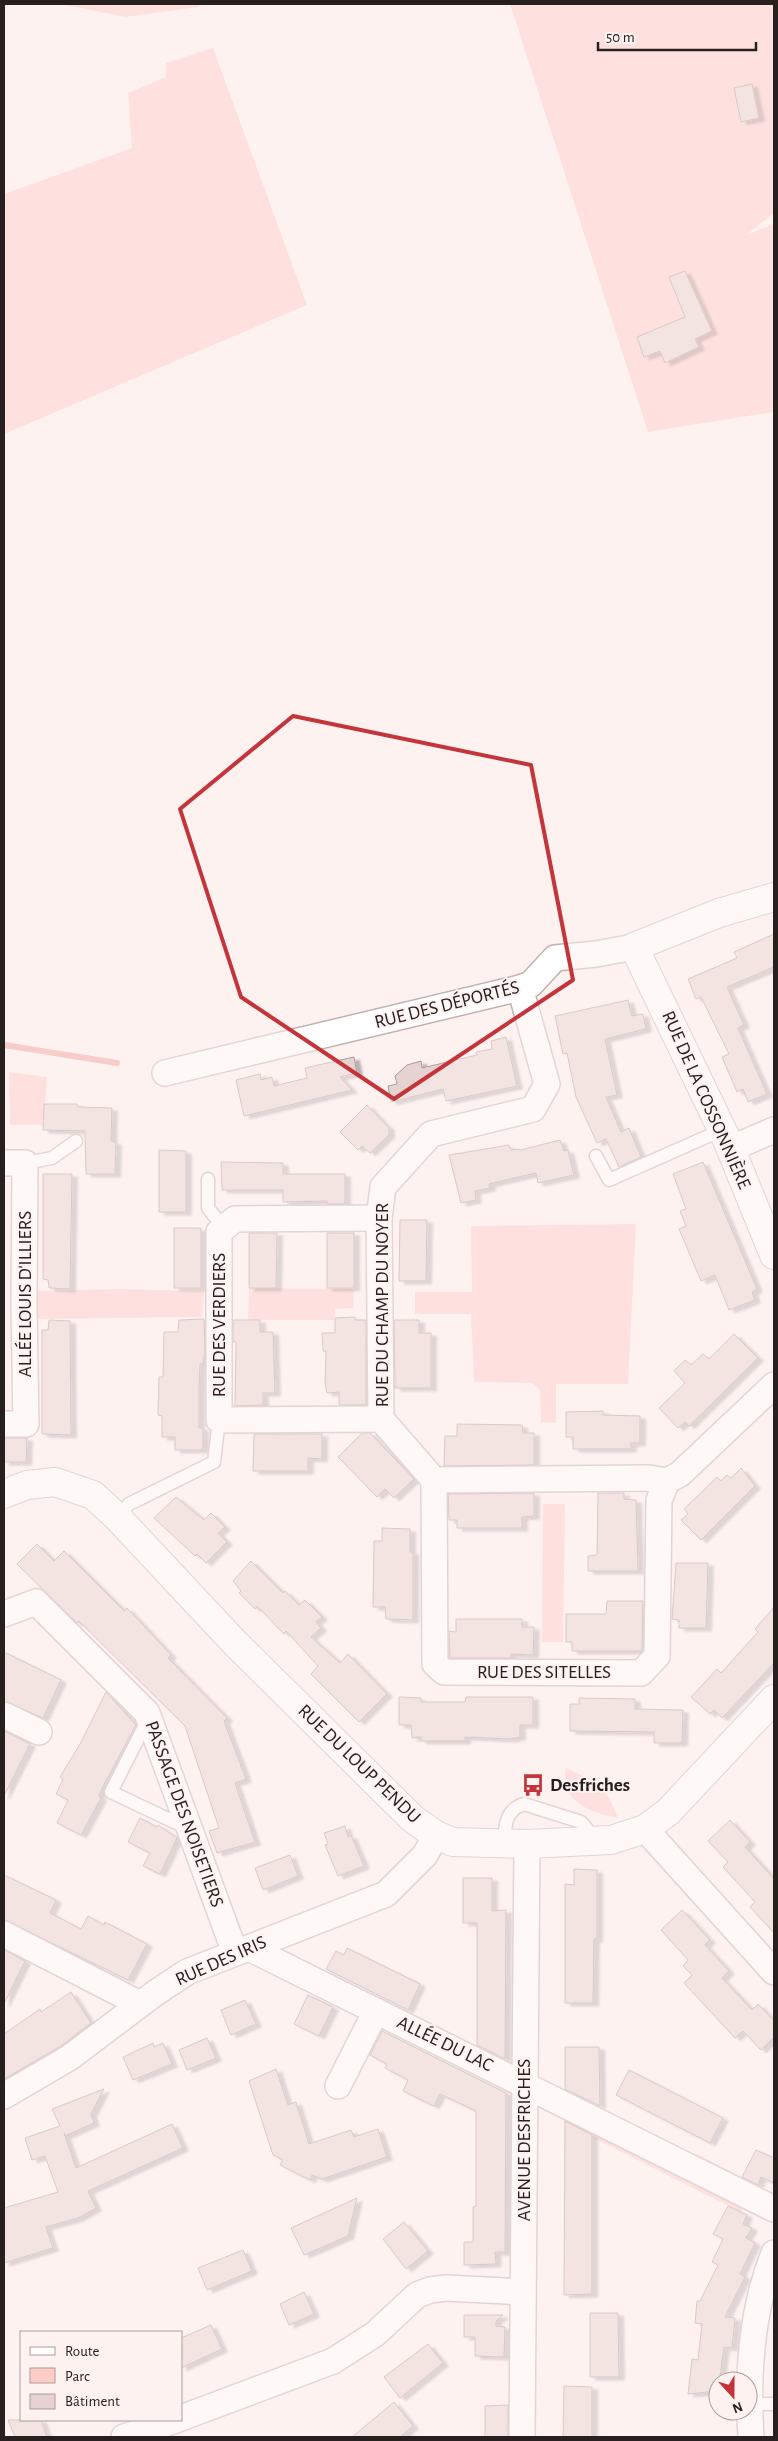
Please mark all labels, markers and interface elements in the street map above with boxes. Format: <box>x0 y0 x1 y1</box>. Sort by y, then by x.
scale bar <box>598 20 756 52</box>
text: 50 m <box>606 30 635 45</box>
street label: RUE DES DÉPORTÉS <box>372 976 521 1032</box>
street label: RUE DE LA COSSONNIÈRE <box>658 1007 756 1192</box>
street label: RUE DU CHAMP DU NOYER <box>373 1203 392 1407</box>
street label: ALLÉE LOUIS D'ILLIERS <box>14 1211 35 1377</box>
street label: RUE DES VERDIERS <box>210 1253 229 1397</box>
street label: RUE DES SITELLES <box>477 1663 611 1682</box>
street label: RUE DU LOUP PENDU <box>294 1701 424 1827</box>
street label: PASSAGE DES NOISETIERS <box>141 1718 227 1910</box>
bus stop icon: Desfriches <box>520 1772 546 1798</box>
place label: Desfriches <box>550 1776 630 1795</box>
street label: RUE DES IRIS <box>173 1932 269 1990</box>
street label: ALLÉE DU LAC <box>394 2011 497 2075</box>
street label: AVENUE DESFRICHES <box>515 2059 534 2221</box>
legend <box>20 2331 182 2421</box>
text: Route <box>65 2344 99 2359</box>
text: Parc <box>65 2369 90 2384</box>
north arrow <box>708 2371 758 2421</box>
text: Bâtiment <box>65 2394 120 2409</box>
text: N <box>730 2399 744 2415</box>

